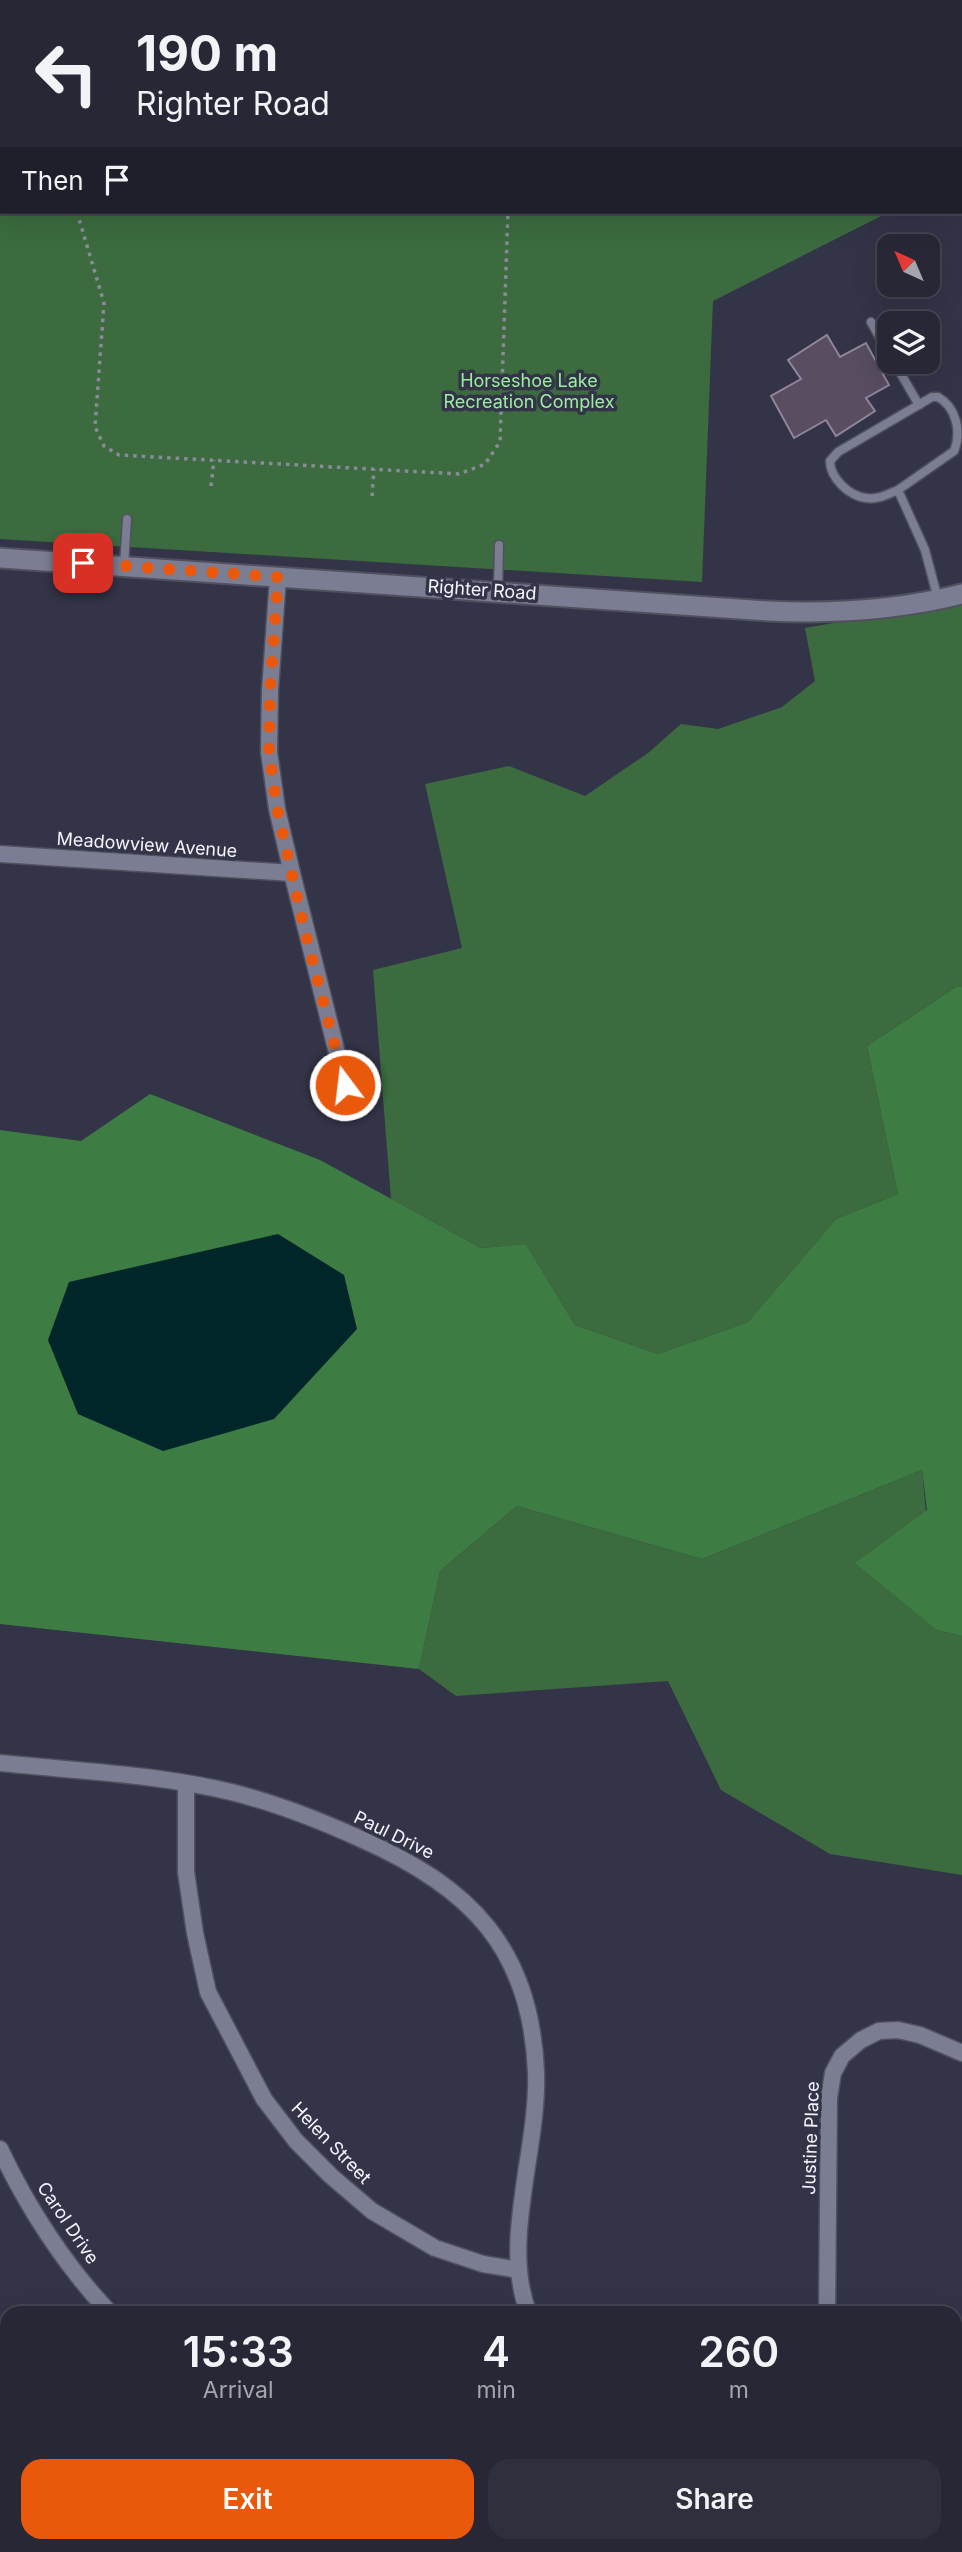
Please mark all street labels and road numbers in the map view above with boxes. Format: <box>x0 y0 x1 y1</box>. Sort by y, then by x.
street label: Righter Road <box>427 575 537 604</box>
street label: Meadowview Avenue <box>56 828 238 861</box>
street label: Paul Drive <box>351 1806 438 1863</box>
street label: Justine Place <box>798 2081 823 2195</box>
street label: Helen Street <box>287 2098 376 2188</box>
street label: Carol Drive <box>33 2178 104 2268</box>

